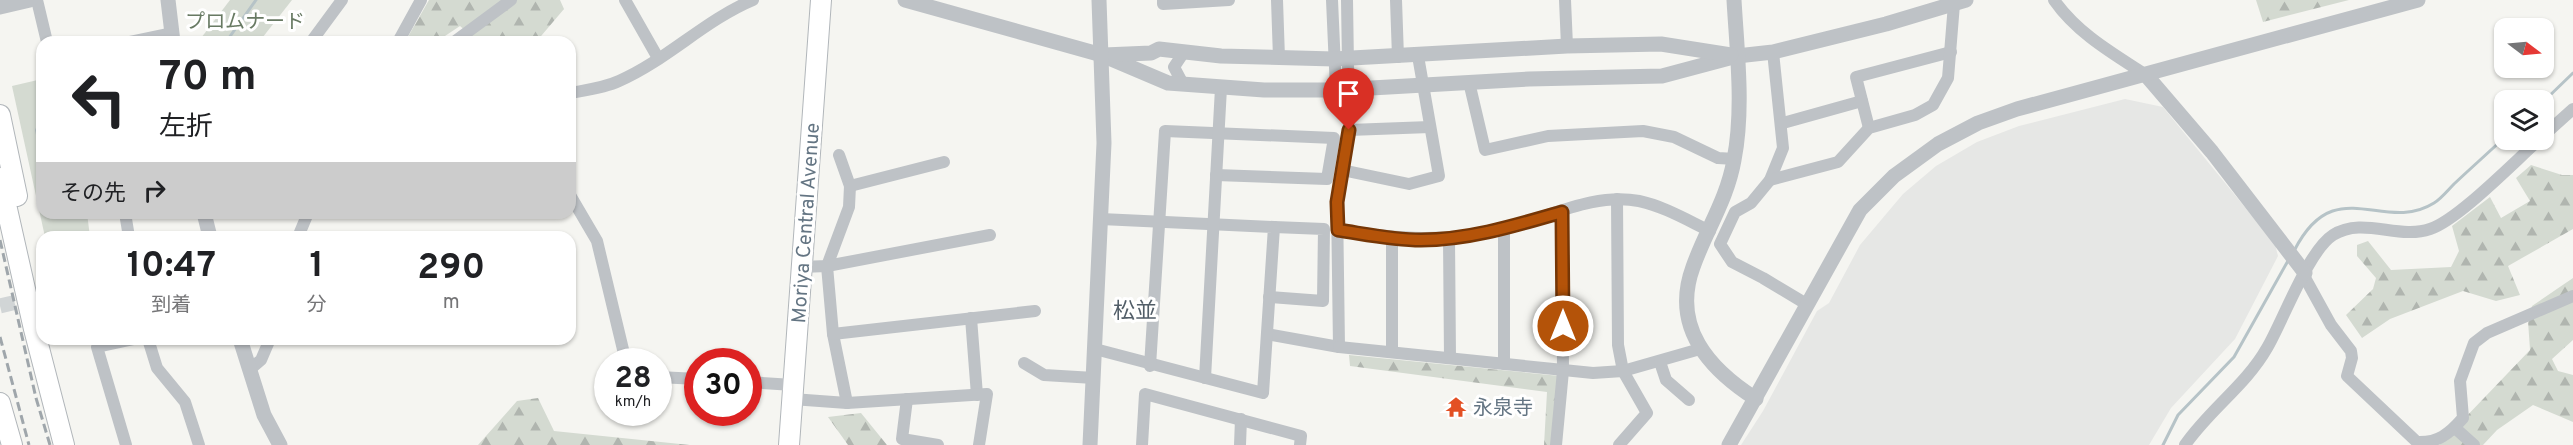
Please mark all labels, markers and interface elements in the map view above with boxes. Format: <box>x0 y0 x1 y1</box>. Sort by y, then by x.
park label: プロムナード <box>185 10 305 36</box>
north arrow <box>2494 18 2554 78</box>
map controls <box>2494 18 2554 150</box>
text: 70 m <box>159 52 257 105</box>
icon: left <box>60 60 138 138</box>
pin <box>1323 68 1374 130</box>
icon: arrive <box>1332 77 1365 110</box>
button: layers <box>2494 90 2554 150</box>
text: 左折 <box>159 111 213 145</box>
street label: Moriya Central Avenue <box>787 122 827 324</box>
icon: right <box>138 174 171 207</box>
text: その先 <box>60 181 126 208</box>
text: 10:47 <box>127 244 216 290</box>
text: 1 <box>309 244 324 290</box>
text: 290 <box>417 246 485 292</box>
text: m <box>443 290 460 316</box>
text: 到着 <box>151 293 191 319</box>
text: 分 <box>307 293 327 319</box>
position arrow <box>1531 294 1595 358</box>
district label: 松並 <box>1113 299 1157 326</box>
speed limit sign: 30 <box>684 348 762 426</box>
text: 28 <box>614 361 652 398</box>
text: km/h <box>615 393 651 412</box>
temple icon: 永泉寺 <box>1444 395 1468 419</box>
place label: 永泉寺 <box>1473 396 1533 422</box>

